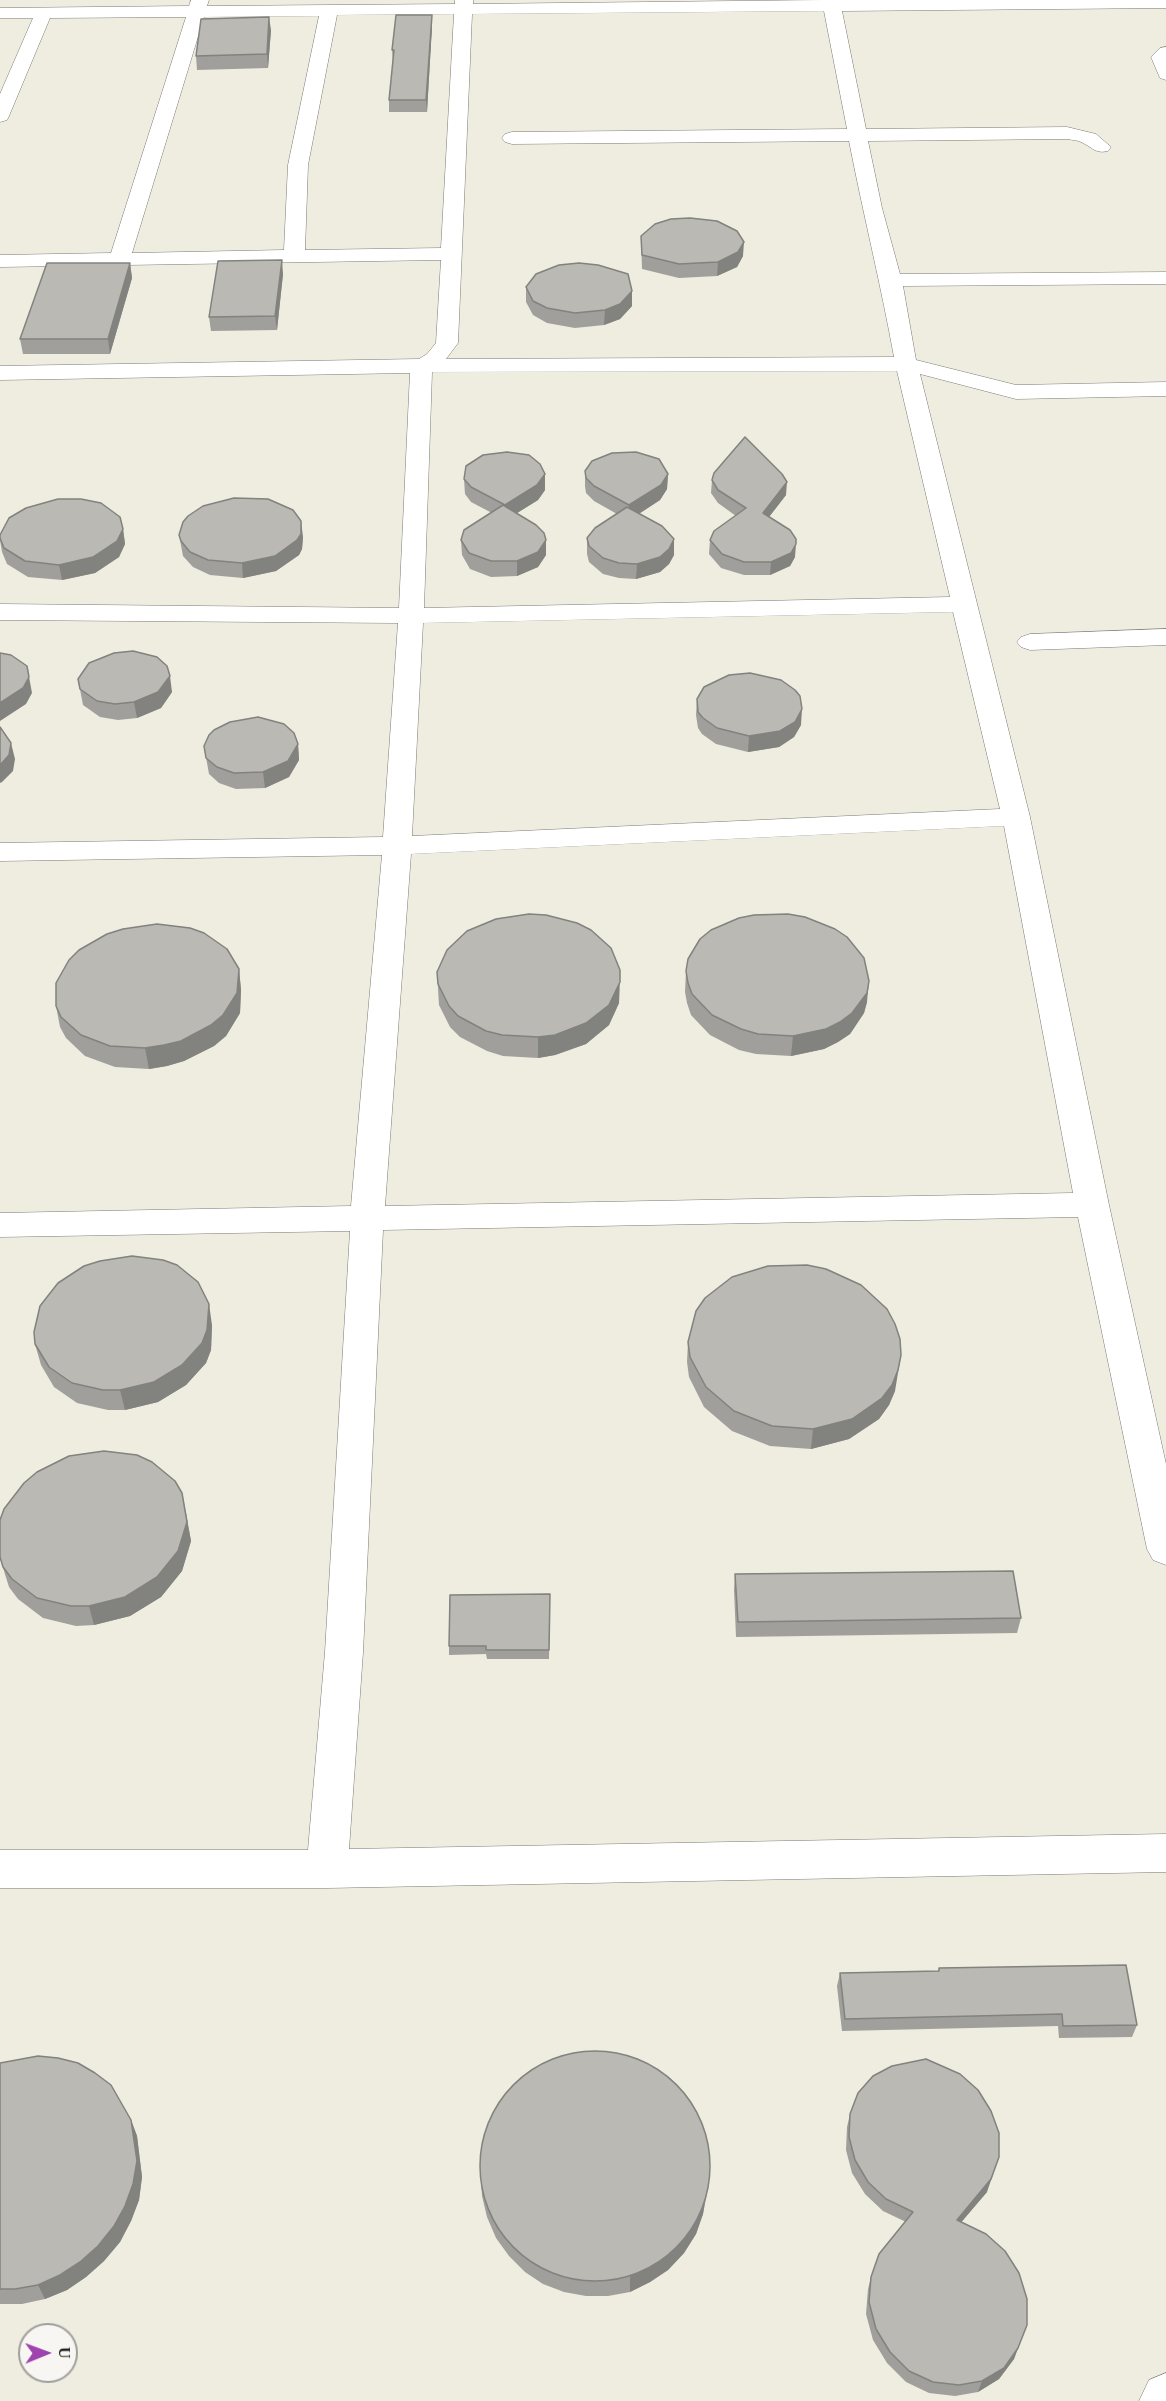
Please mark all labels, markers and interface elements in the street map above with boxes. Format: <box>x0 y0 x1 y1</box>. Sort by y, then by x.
north arrow <box>18 2323 78 2383</box>
text: U <box>56 2347 73 2359</box>

